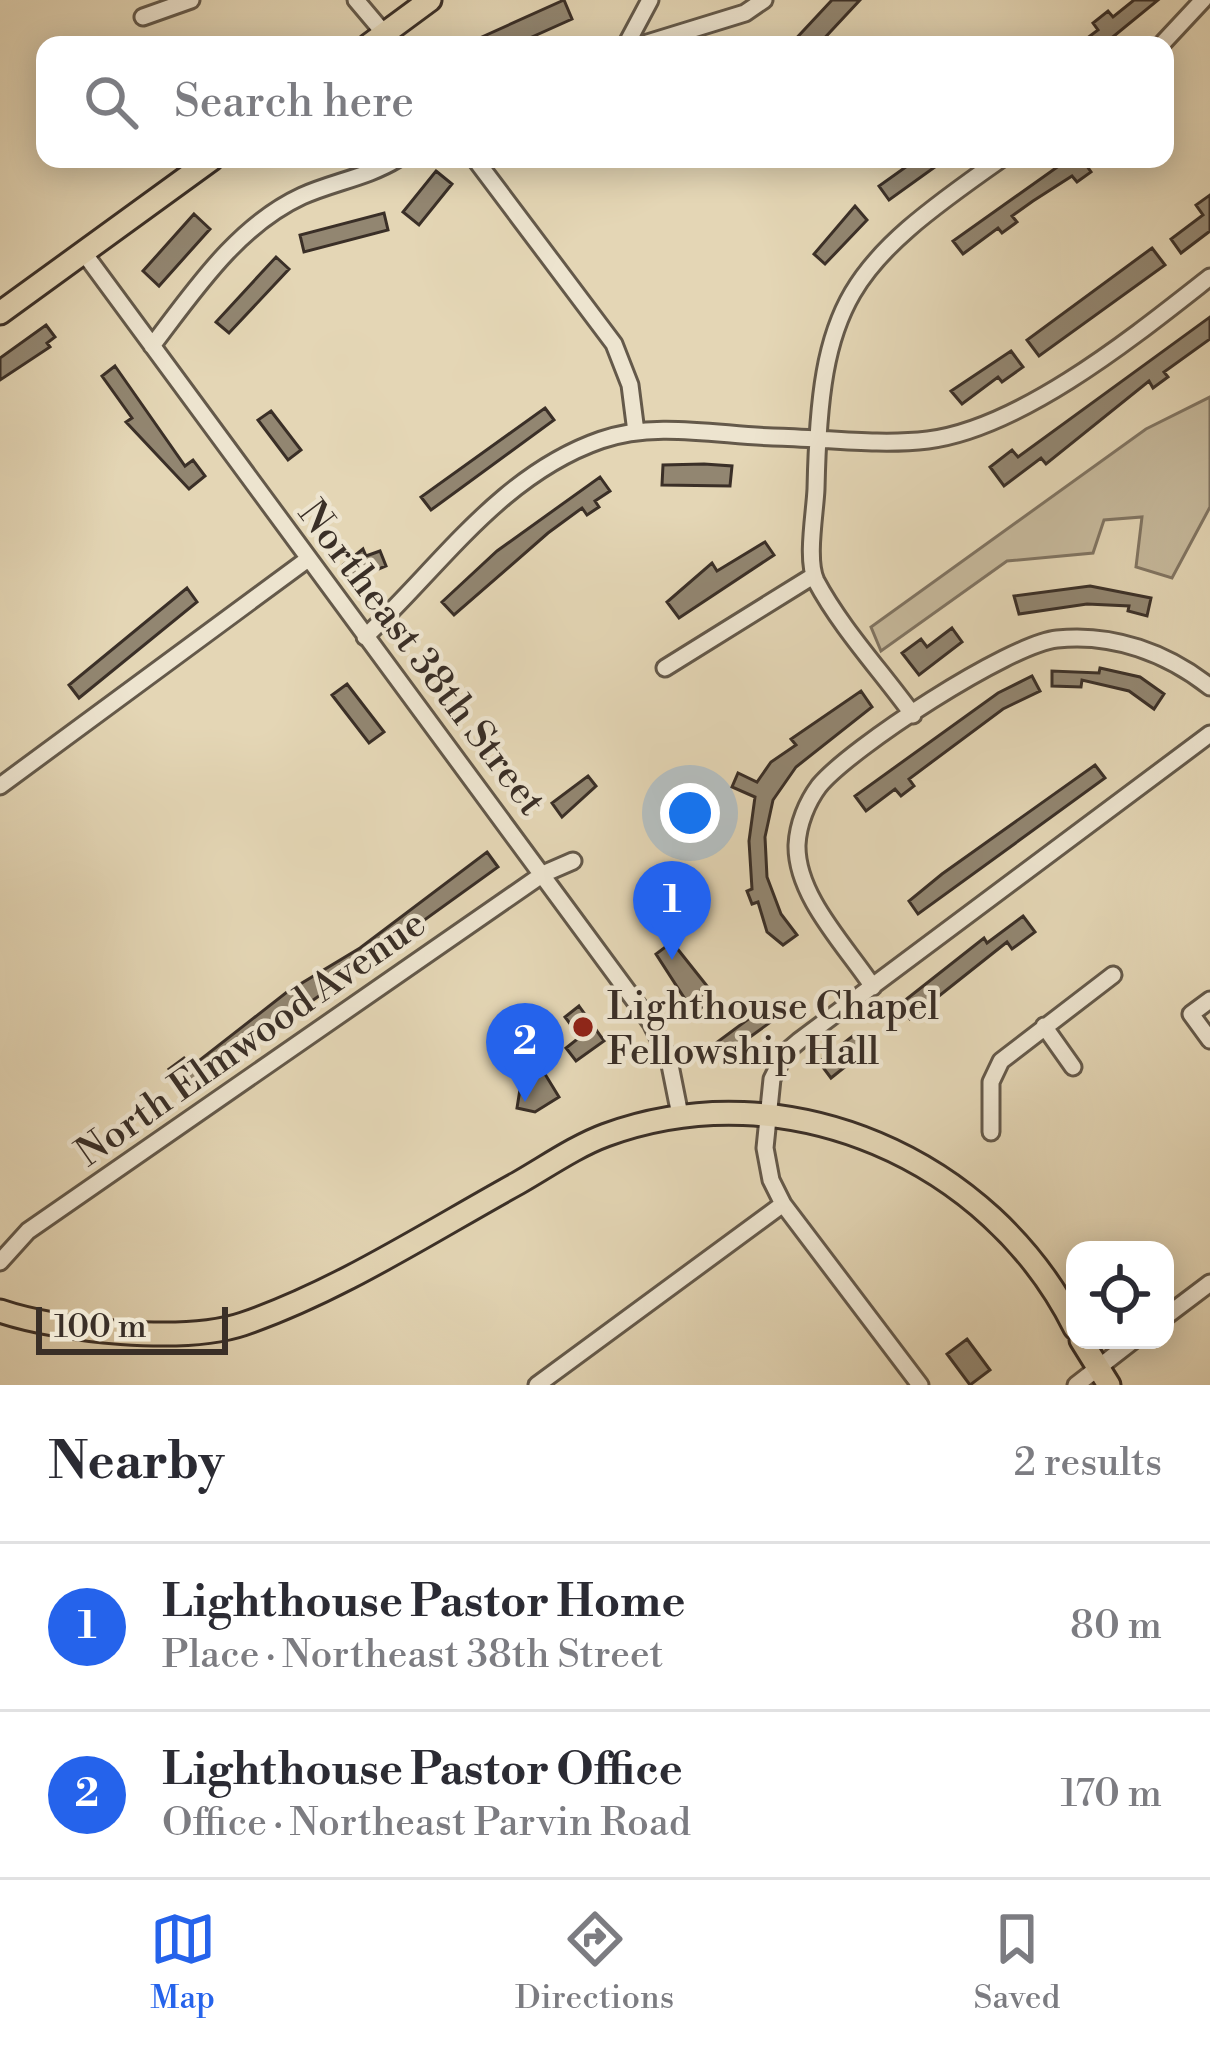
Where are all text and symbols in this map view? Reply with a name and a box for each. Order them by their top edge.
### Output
search box [36,36,1174,168]
icon: search [78,69,144,135]
text: Search here [174,74,414,131]
street label: Northeast 38th Street [287,491,555,826]
your location [660,783,720,843]
pin: 1 [633,861,711,960]
street label: North Elmwood Avenue [67,900,436,1178]
place label: Lighthouse Chapel Fellowship Hall [607,983,939,1077]
pin: 2 [486,1003,564,1102]
marker: Lighthouse Chapel Fellowship Hall [570,1014,596,1040]
map controls [1066,1241,1174,1349]
button: locate [1066,1241,1174,1349]
scale bar [36,1301,228,1354]
text: 100 m [54,1307,147,1348]
text: Nearby [48,1431,224,1495]
text: 2 results [1014,1439,1162,1488]
text: Lighthouse Pastor Home [162,1574,685,1631]
text: 1 [78,1602,96,1651]
text: 80 m [1070,1602,1162,1651]
text: Place · Northeast 38th Street [162,1631,663,1680]
text: Lighthouse Pastor Office [162,1742,683,1799]
text: 2 [75,1770,99,1819]
text: 170 m [1060,1770,1162,1819]
text: Office · Northeast Parvin Road [162,1799,691,1848]
tab: Map [150,1906,216,2019]
tab: Directions [515,1906,674,2019]
tab: Saved [974,1906,1060,2019]

